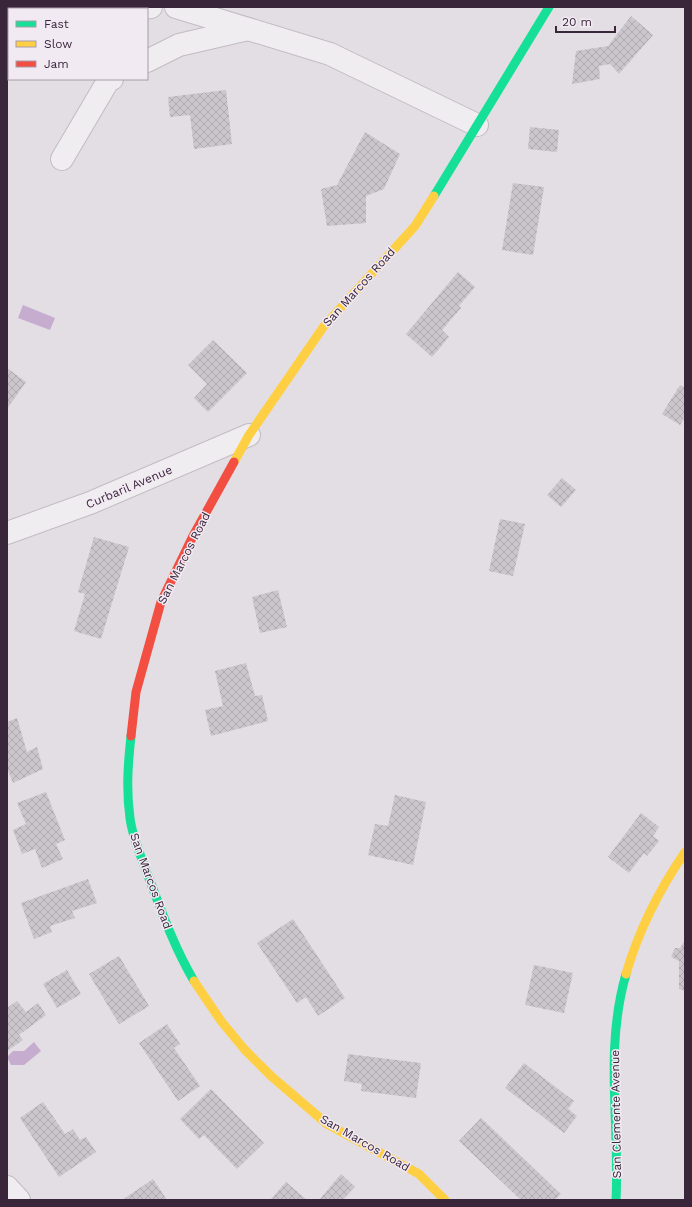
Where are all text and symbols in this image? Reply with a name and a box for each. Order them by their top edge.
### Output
legend [8,8,148,80]
scale bar [556,8,615,34]
text: 20 m [562,15,592,29]
text: Fast [44,17,69,31]
text: Slow [44,37,72,51]
text: Jam [44,57,69,71]
street label: San Marcos Road [320,245,398,329]
street label: Curbaril Avenue [84,463,174,511]
street label: San Marcos Road [155,510,213,606]
street label: San Marcos Road [127,831,175,931]
street label: San Clemente Avenue [608,1050,624,1178]
street label: San Marcos Road [318,1112,412,1174]

